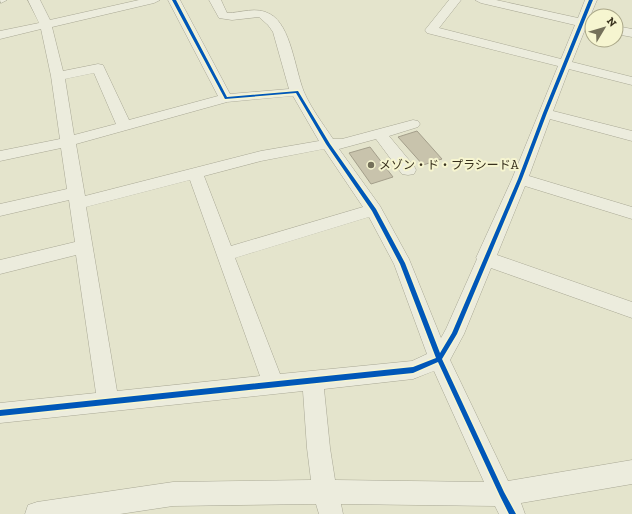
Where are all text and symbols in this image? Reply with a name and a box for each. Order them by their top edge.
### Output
north arrow [584,8,624,48]
text: N [604,15,620,30]
place label: メゾン・ド・プラシードA [379,158,519,172]
marker: メゾン・ド・プラシードA [366,160,376,170]

